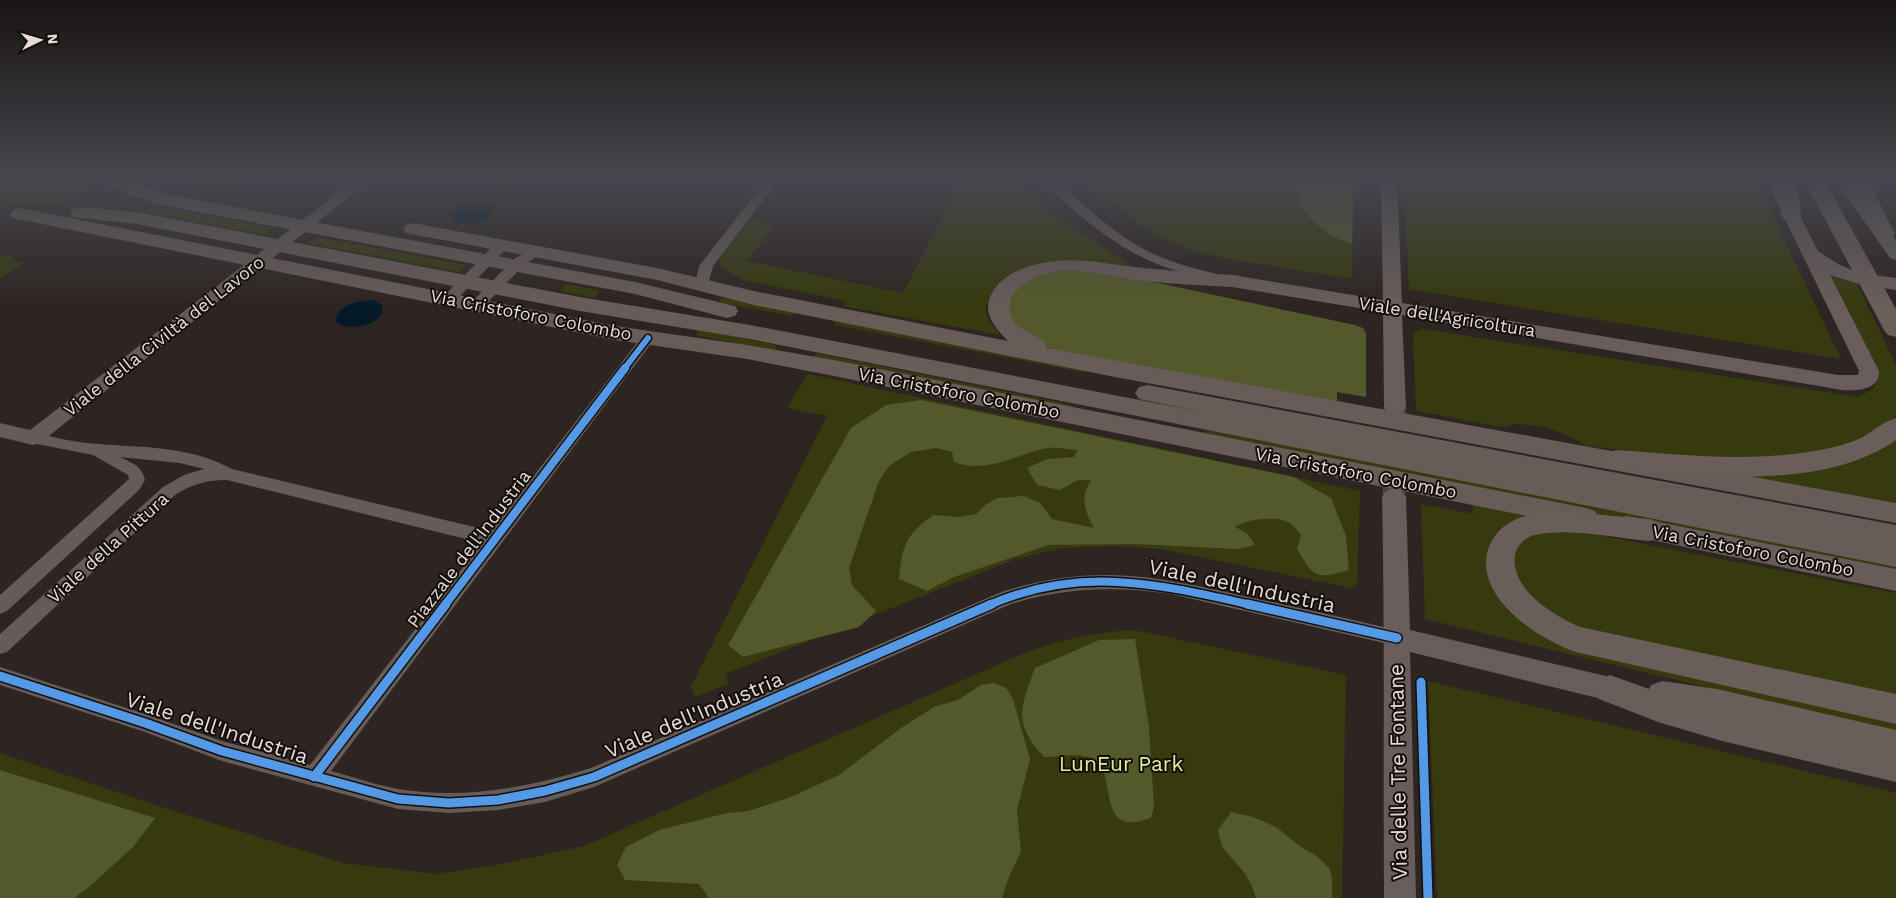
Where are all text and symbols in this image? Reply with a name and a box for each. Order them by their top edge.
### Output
north arrow [15,15,65,65]
text: N [45,33,61,45]
street label: Viale della Civiltà del Lavoro [59,251,268,420]
street label: Via Cristoforo Colombo [429,285,634,344]
street label: Viale dell'Agricoltura [1357,292,1537,341]
street label: Via Cristoforo Colombo [857,363,1062,422]
street label: Via Cristoforo Colombo [1254,443,1459,502]
street label: Piazzale dell'Industria [402,466,535,632]
street label: Viale della Pittura [43,488,172,607]
street label: Via Cristoforo Colombo [1651,521,1856,580]
street label: Viale dell'Industria [1146,553,1338,618]
street label: Via delle Tre Fontane [1383,664,1412,880]
street label: Viale dell'Industria [601,666,786,763]
street label: Viale dell'Industria [123,686,312,769]
park label: LunEur Park [1059,751,1183,776]

